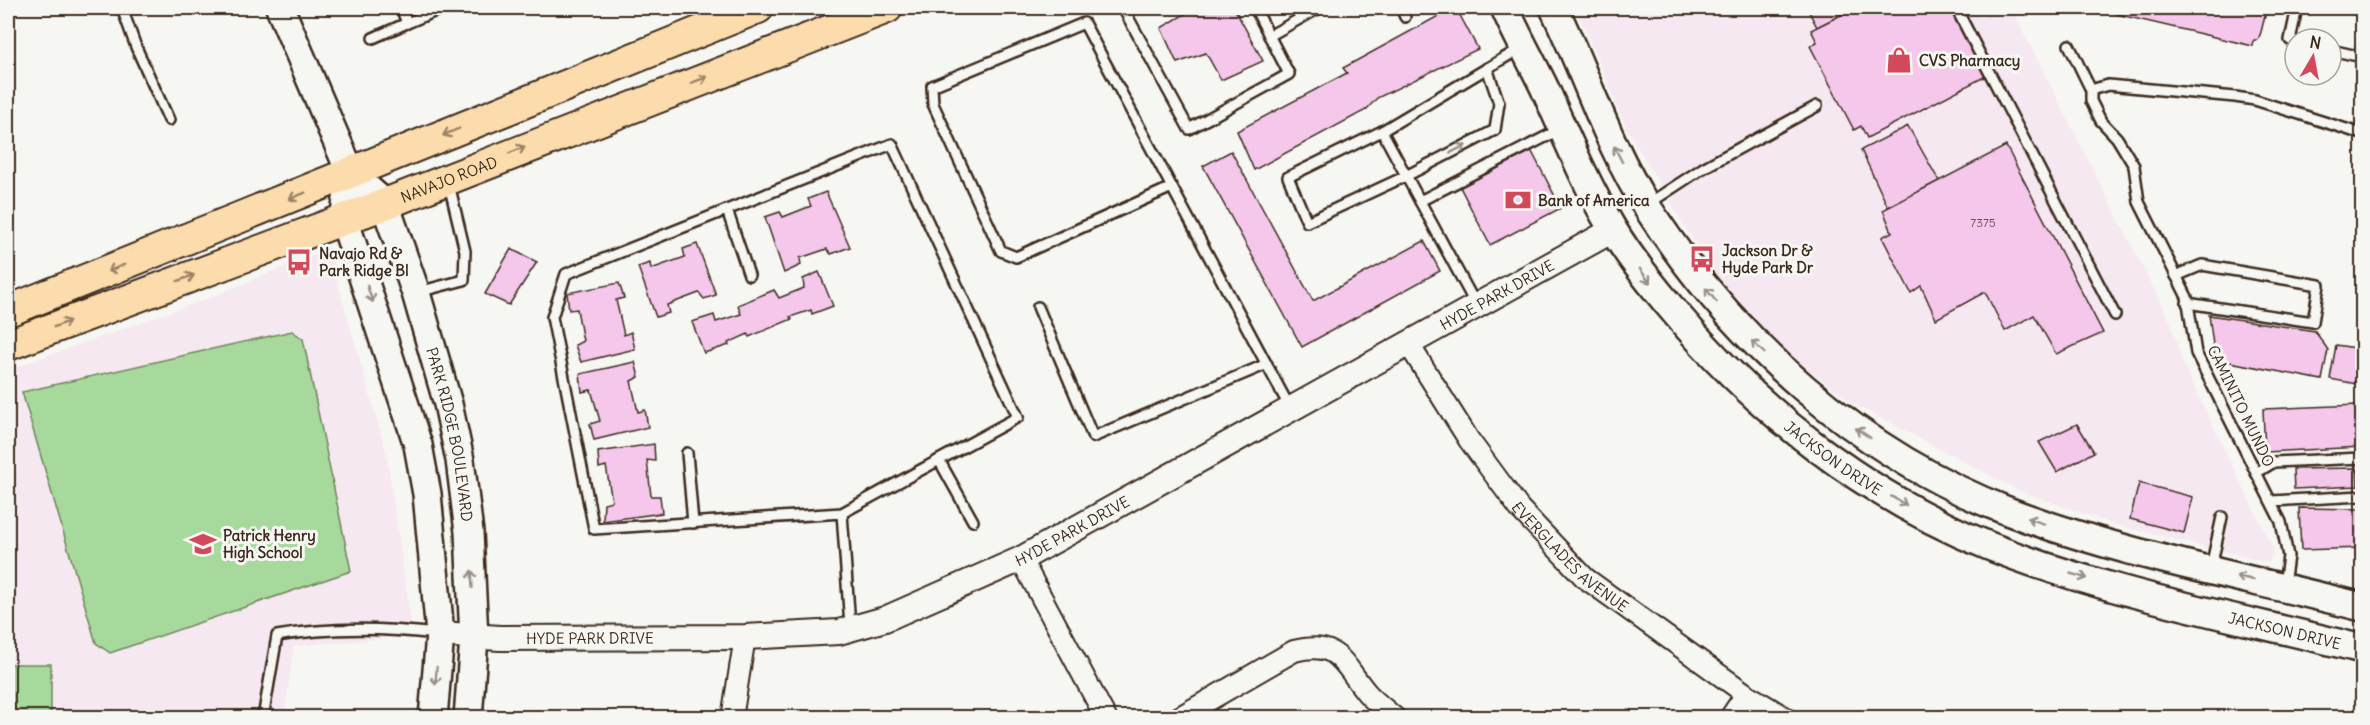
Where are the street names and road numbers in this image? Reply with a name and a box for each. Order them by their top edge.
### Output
street label: NAVAJO ROAD [398,152,500,207]
street label: HYDE PARK DRIVE [1436,255,1557,334]
street label: CAMINITO MUNDO [2203,342,2279,470]
street label: PARK RIDGE BOULEVARD [423,345,477,523]
street label: JACKSON DRIVE [1781,417,1886,499]
street label: HYDE PARK DRIVE [1012,491,1133,570]
street label: EVERGLADES AVENUE [1508,498,1632,616]
street label: JACKSON DRIVE [2226,608,2343,653]
street label: HYDE PARK DRIVE [526,628,654,647]

